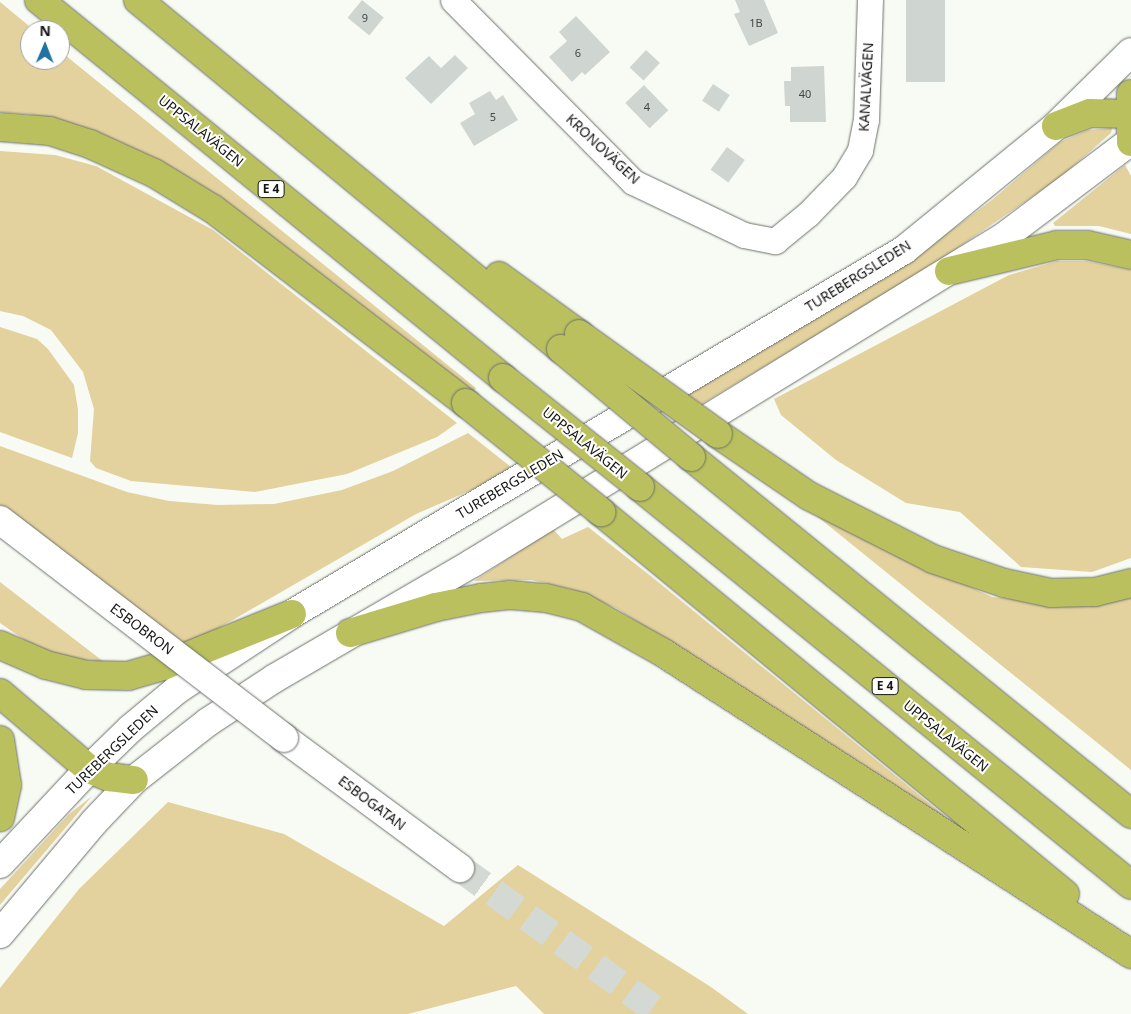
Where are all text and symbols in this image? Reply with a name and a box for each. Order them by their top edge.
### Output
house number: 9 [362,11,368,25]
house number: 1B [749,16,763,30]
north arrow [20,20,70,70]
text: N [39,21,51,40]
street label: KANALVÄGEN [855,42,877,132]
house number: 6 [575,46,581,60]
house number: 40 [799,87,811,101]
street label: UPPSALAVÄGEN [155,92,247,170]
house number: 4 [644,100,650,114]
house number: 5 [490,110,496,124]
street label: KRONOVÄGEN [563,111,643,187]
road number: E 4 [257,180,285,198]
street label: TUREBERGSLEDEN [802,237,914,315]
street label: UPPSALAVÄGEN [539,404,631,482]
street label: TUREBERGSLEDEN [453,445,567,523]
street label: ESBOBRON [107,600,177,658]
road number: E 4 [871,676,899,696]
street label: UPPSALAVÄGEN [900,697,992,775]
street label: TUREBERGSLEDEN [62,702,162,798]
street label: ESBOGATAN [335,772,409,834]

